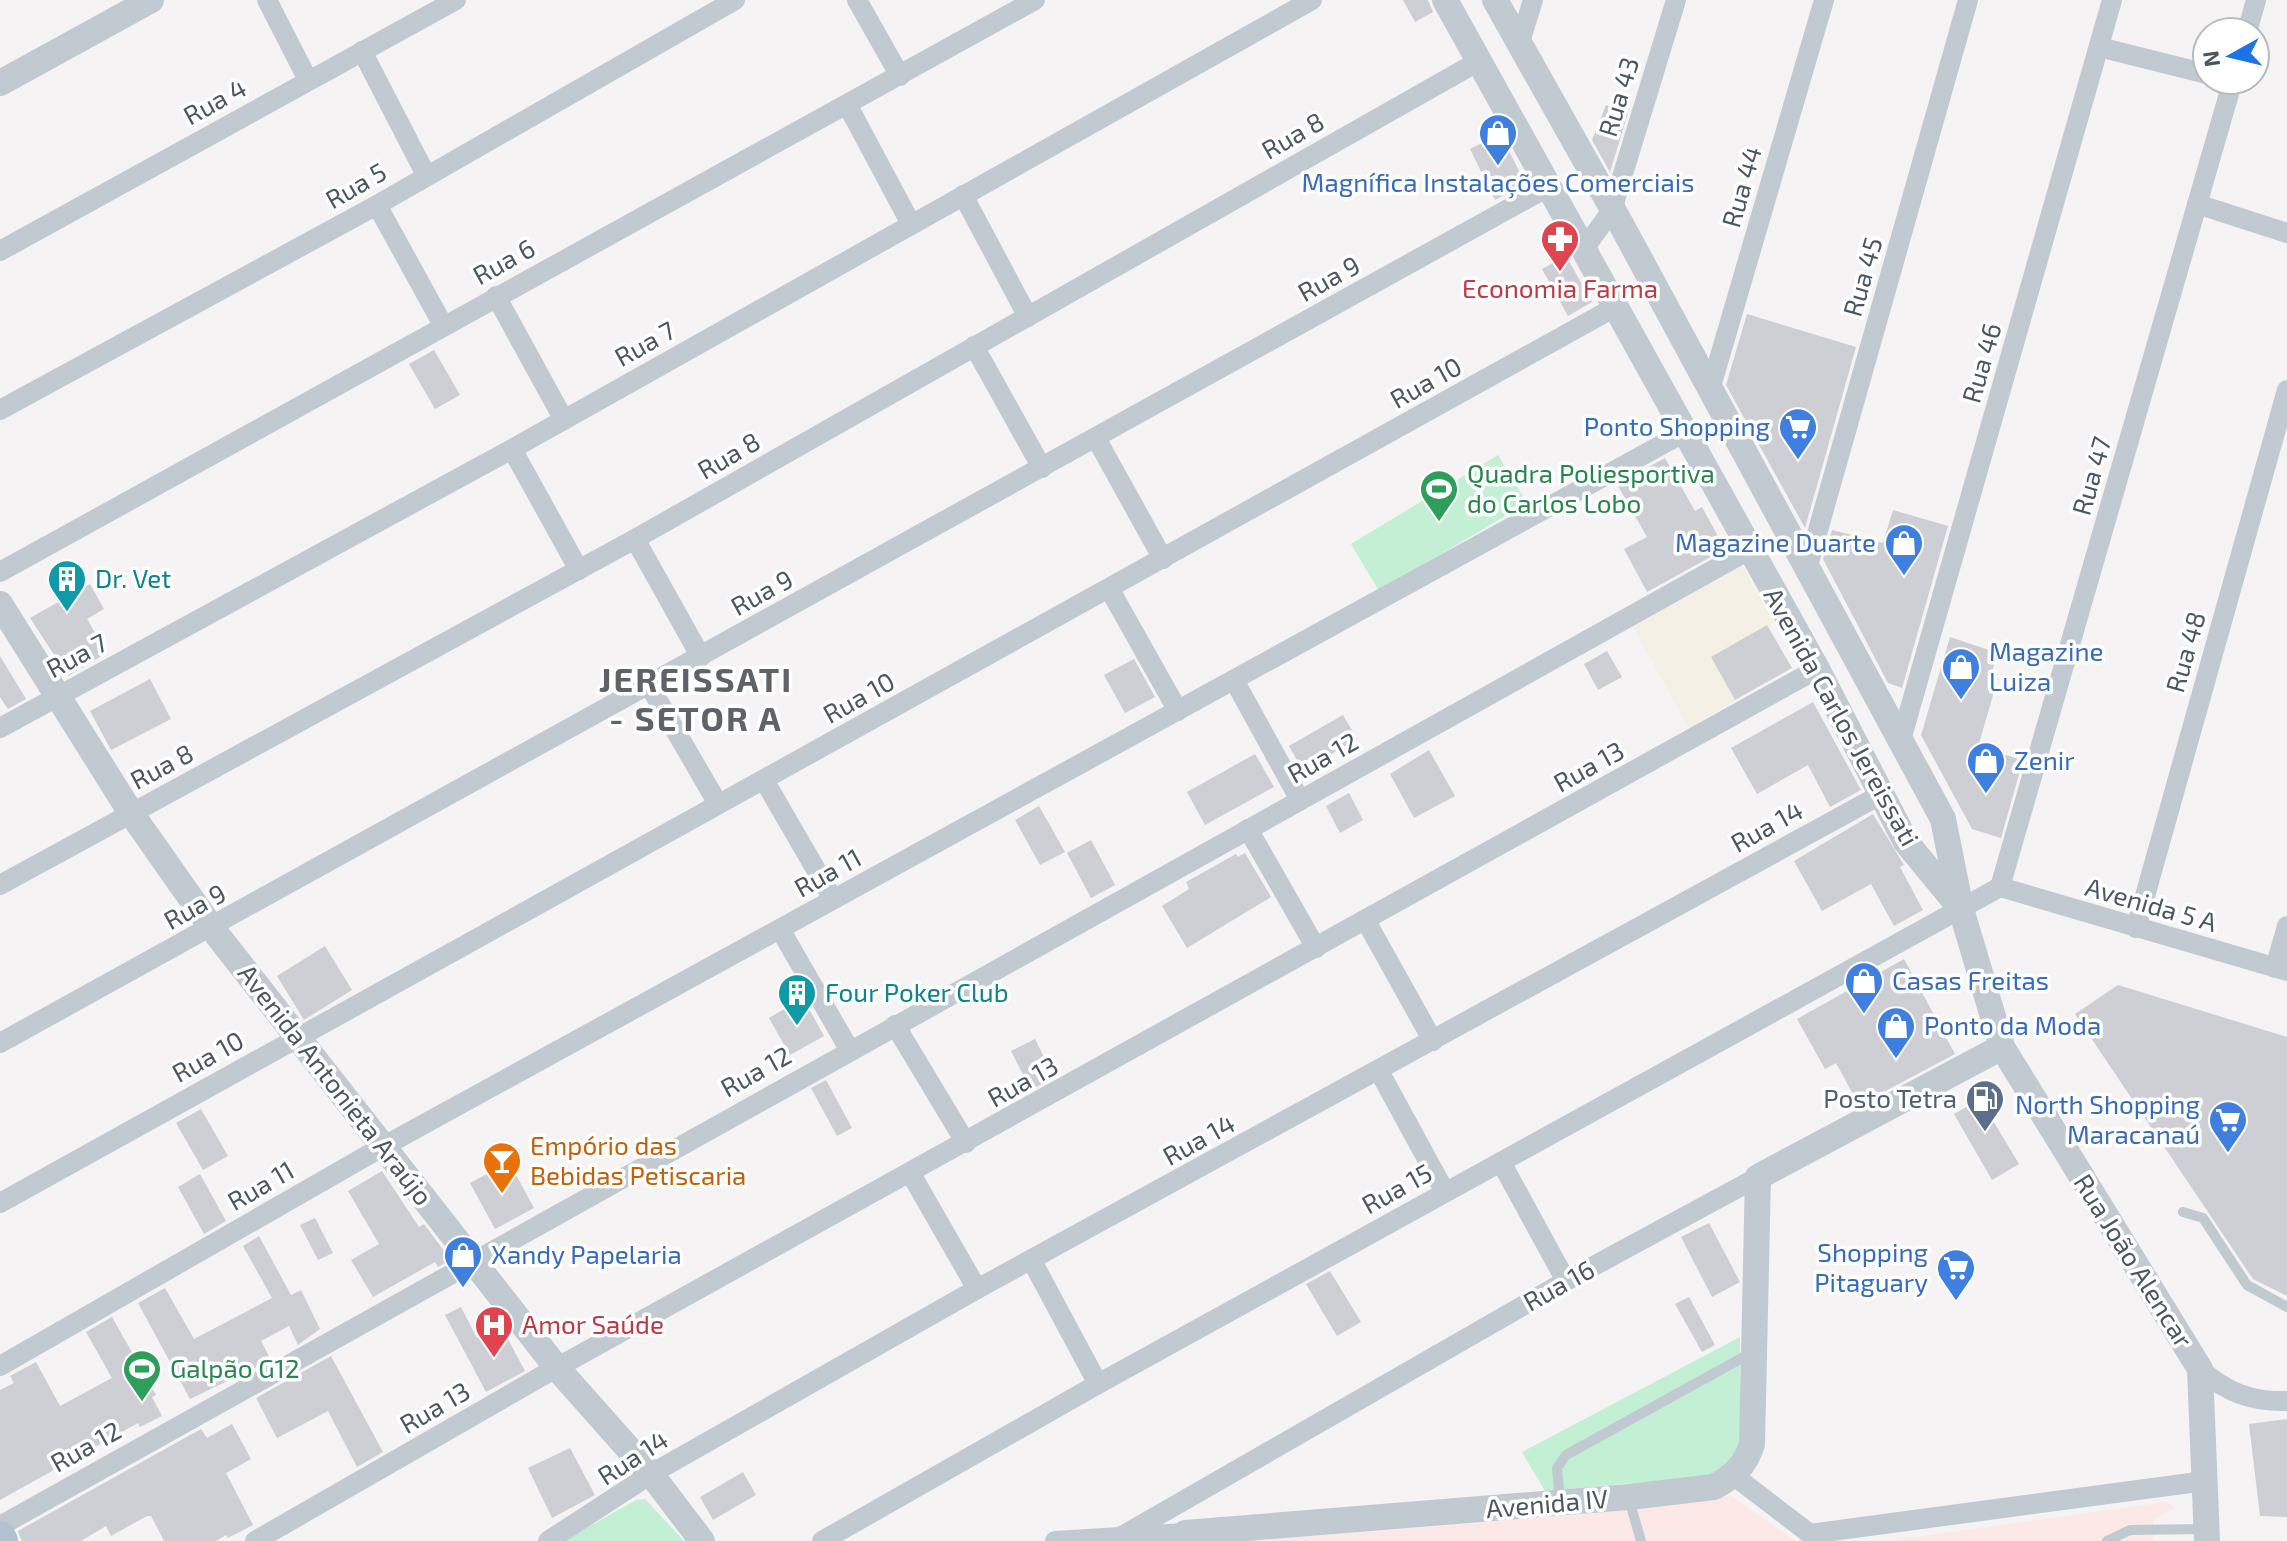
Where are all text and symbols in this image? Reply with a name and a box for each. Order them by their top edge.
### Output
north arrow [2191,16,2271,96]
text: N [2196,49,2224,69]
street label: Rua 43 [1591,53,1644,140]
street label: Rua 4 [177,71,251,130]
street label: Rua 8 [1256,105,1329,165]
shop icon: Magnífica Instalações Comerciais [1477,112,1519,167]
street label: Rua 44 [1714,142,1767,231]
street label: Rua 5 [319,155,391,214]
place label: Magnífica Instalações Comerciais [1302,166,1694,199]
pharmacy icon: Economia Farma [1539,218,1581,273]
street label: Rua 6 [467,231,540,290]
street label: Rua 45 [1836,233,1888,320]
street label: Rua 9 [1292,248,1365,307]
place label: Economia Farma [1462,272,1658,303]
street label: Rua 7 [609,314,680,372]
street label: Rua 46 [1954,319,2007,406]
street label: Rua 10 [1384,349,1466,414]
supermarket icon: Ponto Shopping [1777,406,1819,461]
place label: Ponto Shopping [1584,410,1770,441]
street label: Rua 8 [692,425,765,485]
street label: Rua 47 [2065,433,2117,518]
place label: Quadra Poliesportiva do Carlos Lobo [1467,457,1715,518]
sports icon: Quadra Poliesportiva do Carlos Lobo [1418,468,1460,523]
shop icon: Magazine Duarte [1883,522,1925,577]
place label: Magazine Duarte [1675,526,1876,557]
building icon: Dr. Vet [46,558,88,613]
place label: Dr. Vet [95,562,171,593]
street label: Rua 9 [725,562,798,621]
street label: Avenida Carlos Jereissati [1758,582,1926,851]
street label: Rua 48 [2158,608,2211,696]
street label: Rua 7 [41,626,112,683]
place label: Magazine Luiza [1989,635,2104,696]
shop icon: Magazine Luiza [1940,646,1982,701]
district label: JEREISSATI - SETOR A [599,658,793,738]
street label: Rua 10 [817,664,899,729]
street label: Rua 12 [1282,725,1363,789]
street label: Rua 13 [1548,734,1629,798]
street label: Rua 8 [125,736,198,795]
shop icon: Zenir [1965,740,2007,795]
place label: Zenir [2014,744,2075,775]
street label: Rua 14 [1725,793,1808,858]
street label: Rua 11 [788,841,866,903]
street label: Avenida 5 A [2082,870,2221,937]
street label: Rua 9 [158,876,231,935]
street label: Avenida Antonieta Araújo [233,958,440,1211]
shop icon: Casas Freitas [1843,960,1885,1015]
place label: Casas Freitas [1892,964,2049,995]
building icon: Four Poker Club [776,972,818,1027]
place label: Four Poker Club [825,976,1008,1007]
shop icon: Ponto da Moda [1875,1005,1917,1060]
place label: Ponto da Moda [1924,1009,2101,1040]
street label: Rua 10 [166,1023,248,1088]
street label: Rua 12 [715,1039,796,1103]
street label: Rua 13 [982,1049,1063,1113]
fuel station icon: Posto Tetra [1964,1078,2006,1133]
place label: Posto Tetra [1823,1082,1957,1113]
place label: North Shopping Maracanaú [2015,1088,2200,1149]
supermarket icon: North Shopping Maracanaú [2207,1099,2249,1154]
street label: Rua 14 [1157,1106,1240,1171]
place label: Empório das Bebidas Petiscaria [530,1129,746,1190]
bar icon: Empório das Bebidas Petiscaria [481,1140,523,1195]
street label: Rua 11 [221,1153,299,1216]
street label: Rua 15 [1356,1156,1437,1219]
street label: Rua João Alencar [2068,1168,2200,1353]
shop icon: Xandy Papelaria [442,1234,484,1289]
place label: Shopping Pitaguary [1814,1236,1928,1297]
place label: Xandy Papelaria [491,1238,682,1269]
supermarket icon: Shopping Pitaguary [1935,1247,1977,1302]
street label: Rua 16 [1517,1253,1599,1317]
hospital icon: Amor Saúde [473,1304,515,1359]
place label: Amor Saúde [522,1308,664,1339]
sports icon: Galpão G12 [121,1348,163,1403]
place label: Galpão G12 [170,1352,300,1383]
street label: Rua 13 [394,1374,475,1439]
street label: Rua 12 [45,1414,126,1478]
street label: Rua 14 [591,1423,673,1491]
street label: Avenida IV [1485,1482,1609,1523]

